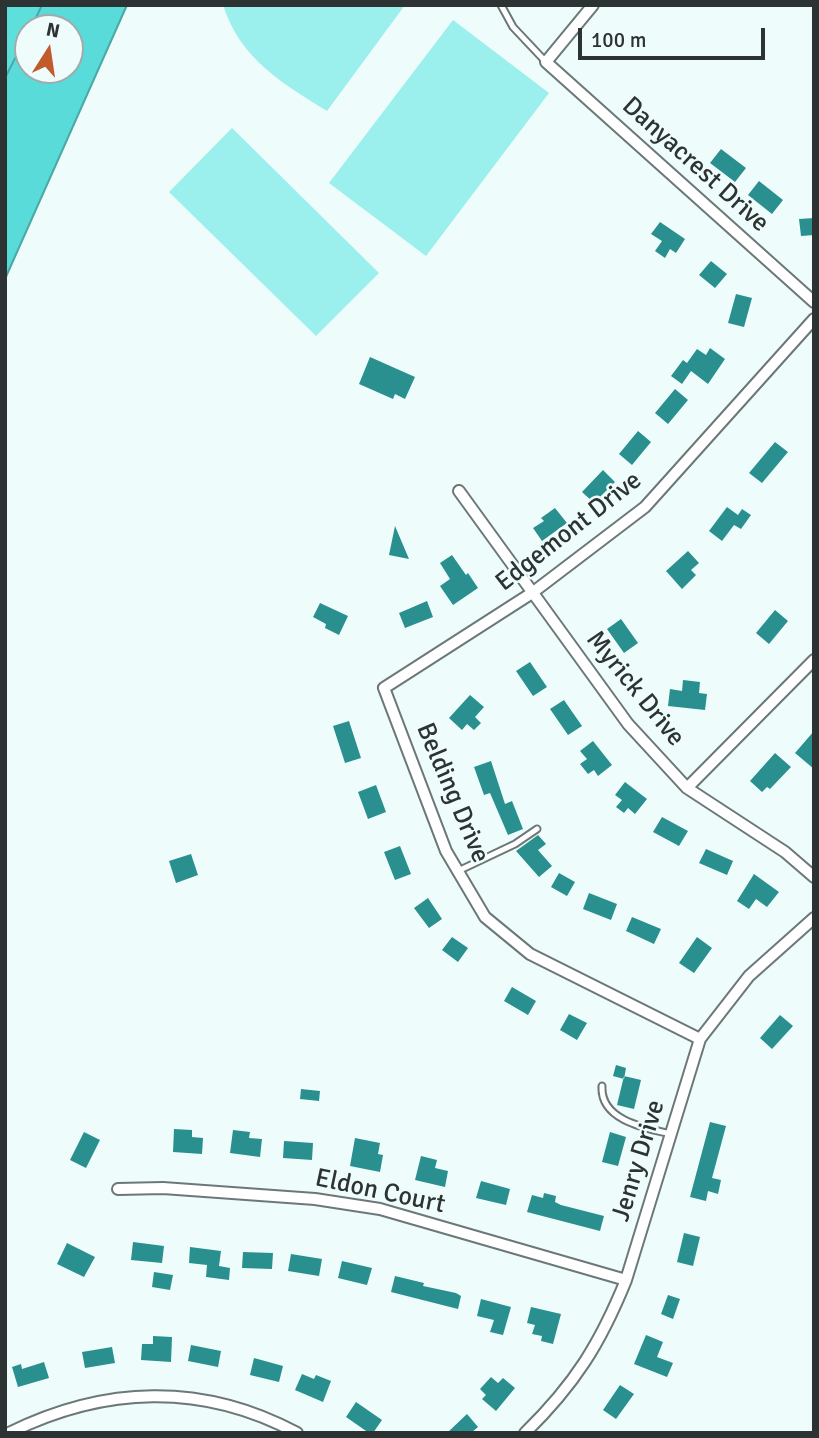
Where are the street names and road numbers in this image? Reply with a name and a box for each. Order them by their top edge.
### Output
street label: Danyacrest Drive [615,91,775,239]
street label: Edgemont Drive [490,465,648,599]
street label: Myrick Drive [579,625,691,753]
street label: Belding Drive [409,718,495,868]
street label: Jenry Drive [606,1097,672,1225]
street label: Eldon Court [312,1163,448,1221]

